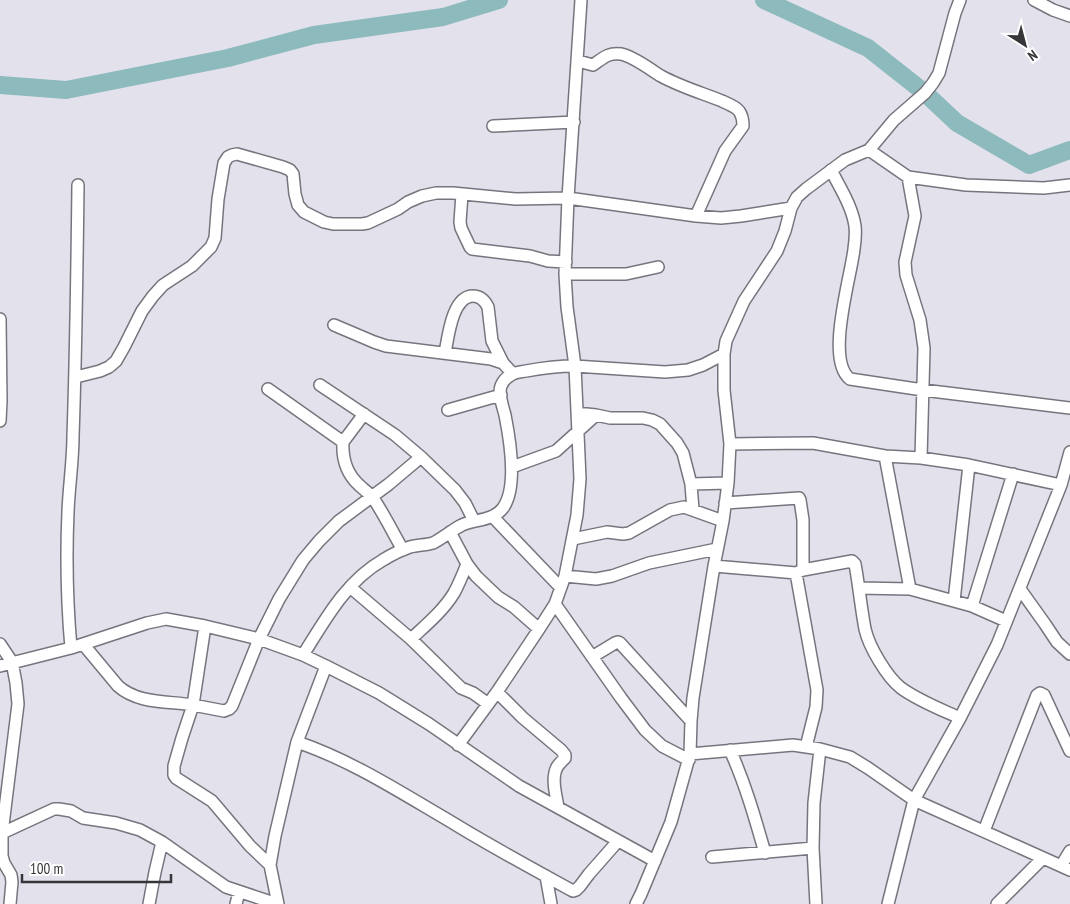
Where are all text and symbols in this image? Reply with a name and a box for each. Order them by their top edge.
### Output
north arrow [1000,20,1050,70]
text: N [1024,46,1041,65]
scale bar [22,852,171,884]
text: 100 m [30,859,63,878]

